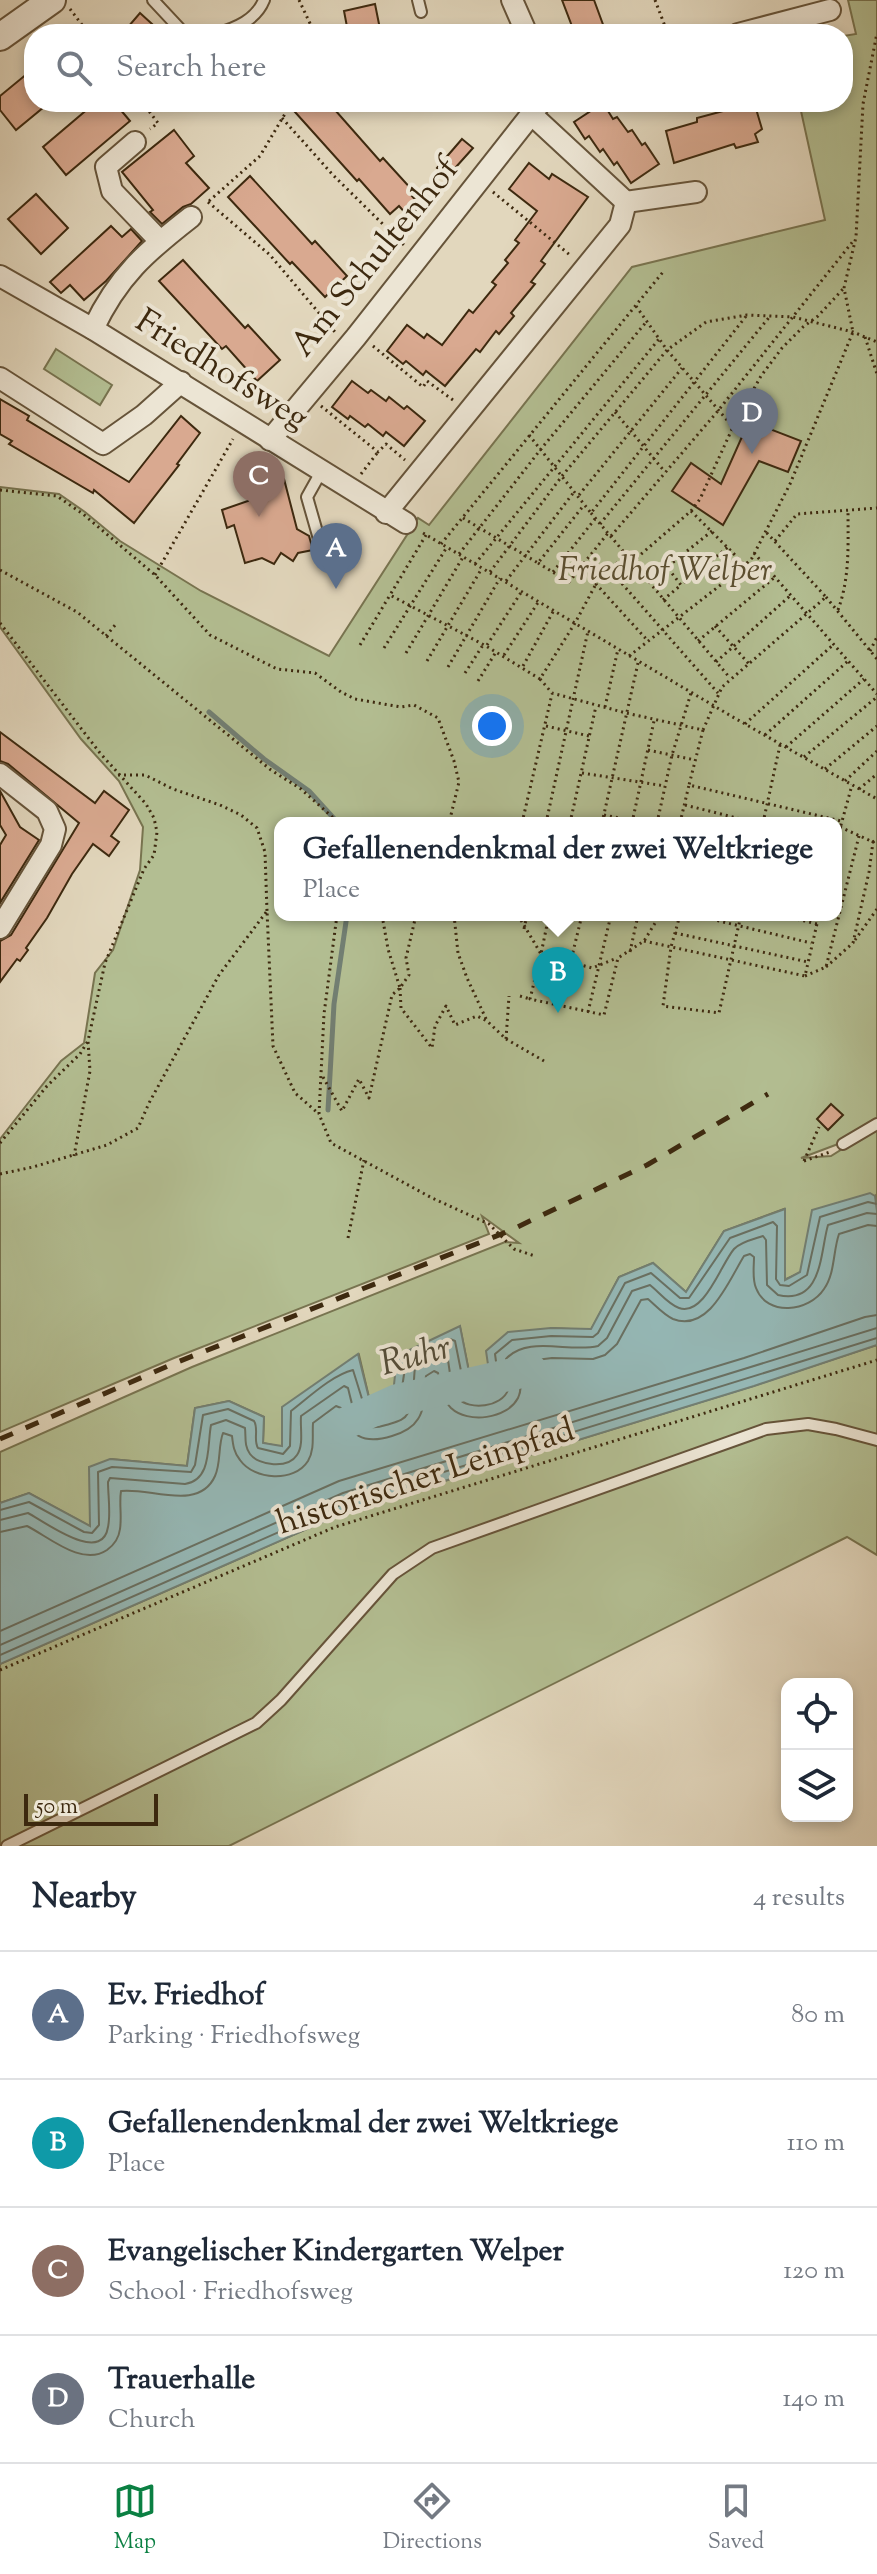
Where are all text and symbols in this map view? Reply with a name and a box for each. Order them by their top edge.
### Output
search box [24,24,853,112]
icon: search [52,46,96,90]
text: Search here [116,47,266,90]
street label: Am Schultenhof [280,147,473,368]
street label: Friedhofsweg [125,298,317,444]
pin: D [726,388,778,454]
pin: C [233,451,285,517]
pin: A [310,523,362,589]
park label: Friedhof Welper [558,547,772,596]
your location [472,706,512,746]
popup [274,817,842,921]
text: Gefallenendenkmal der zwei Weltkriege [303,829,813,872]
text: Place [303,872,360,909]
pin: B [532,947,584,1013]
water label: Ruhr [375,1323,458,1391]
street label: historischer Leinpfad [271,1407,581,1549]
map controls [781,1678,853,1822]
button: locate [781,1678,853,1750]
button: layers [781,1750,853,1822]
scale bar [24,1790,158,1826]
text: 50 m [36,1792,78,1824]
text: Nearby [32,1874,137,1923]
text: 4 results [753,1880,845,1917]
text: Ev. Friedhof [108,1975,265,2018]
text: A [47,1997,69,2034]
text: 80 m [791,1997,845,2034]
text: Parking · Friedhofsweg [108,2018,360,2055]
text: Gefallenendenkmal der zwei Weltkriege [108,2103,619,2146]
text: B [50,2125,66,2162]
text: 110 m [787,2125,845,2162]
text: Place [108,2146,165,2183]
text: Evangelischer Kindergarten Welper [108,2231,564,2274]
text: C [48,2253,68,2290]
text: 120 m [783,2253,845,2290]
text: School · Friedhofsweg [108,2274,353,2311]
text: Trauerhalle [108,2359,255,2402]
text: D [48,2381,68,2418]
text: 140 m [782,2381,845,2418]
text: Church [108,2402,196,2439]
tab: Map [113,2479,157,2559]
tab: Directions [383,2479,482,2559]
tab: Saved [708,2479,764,2559]

